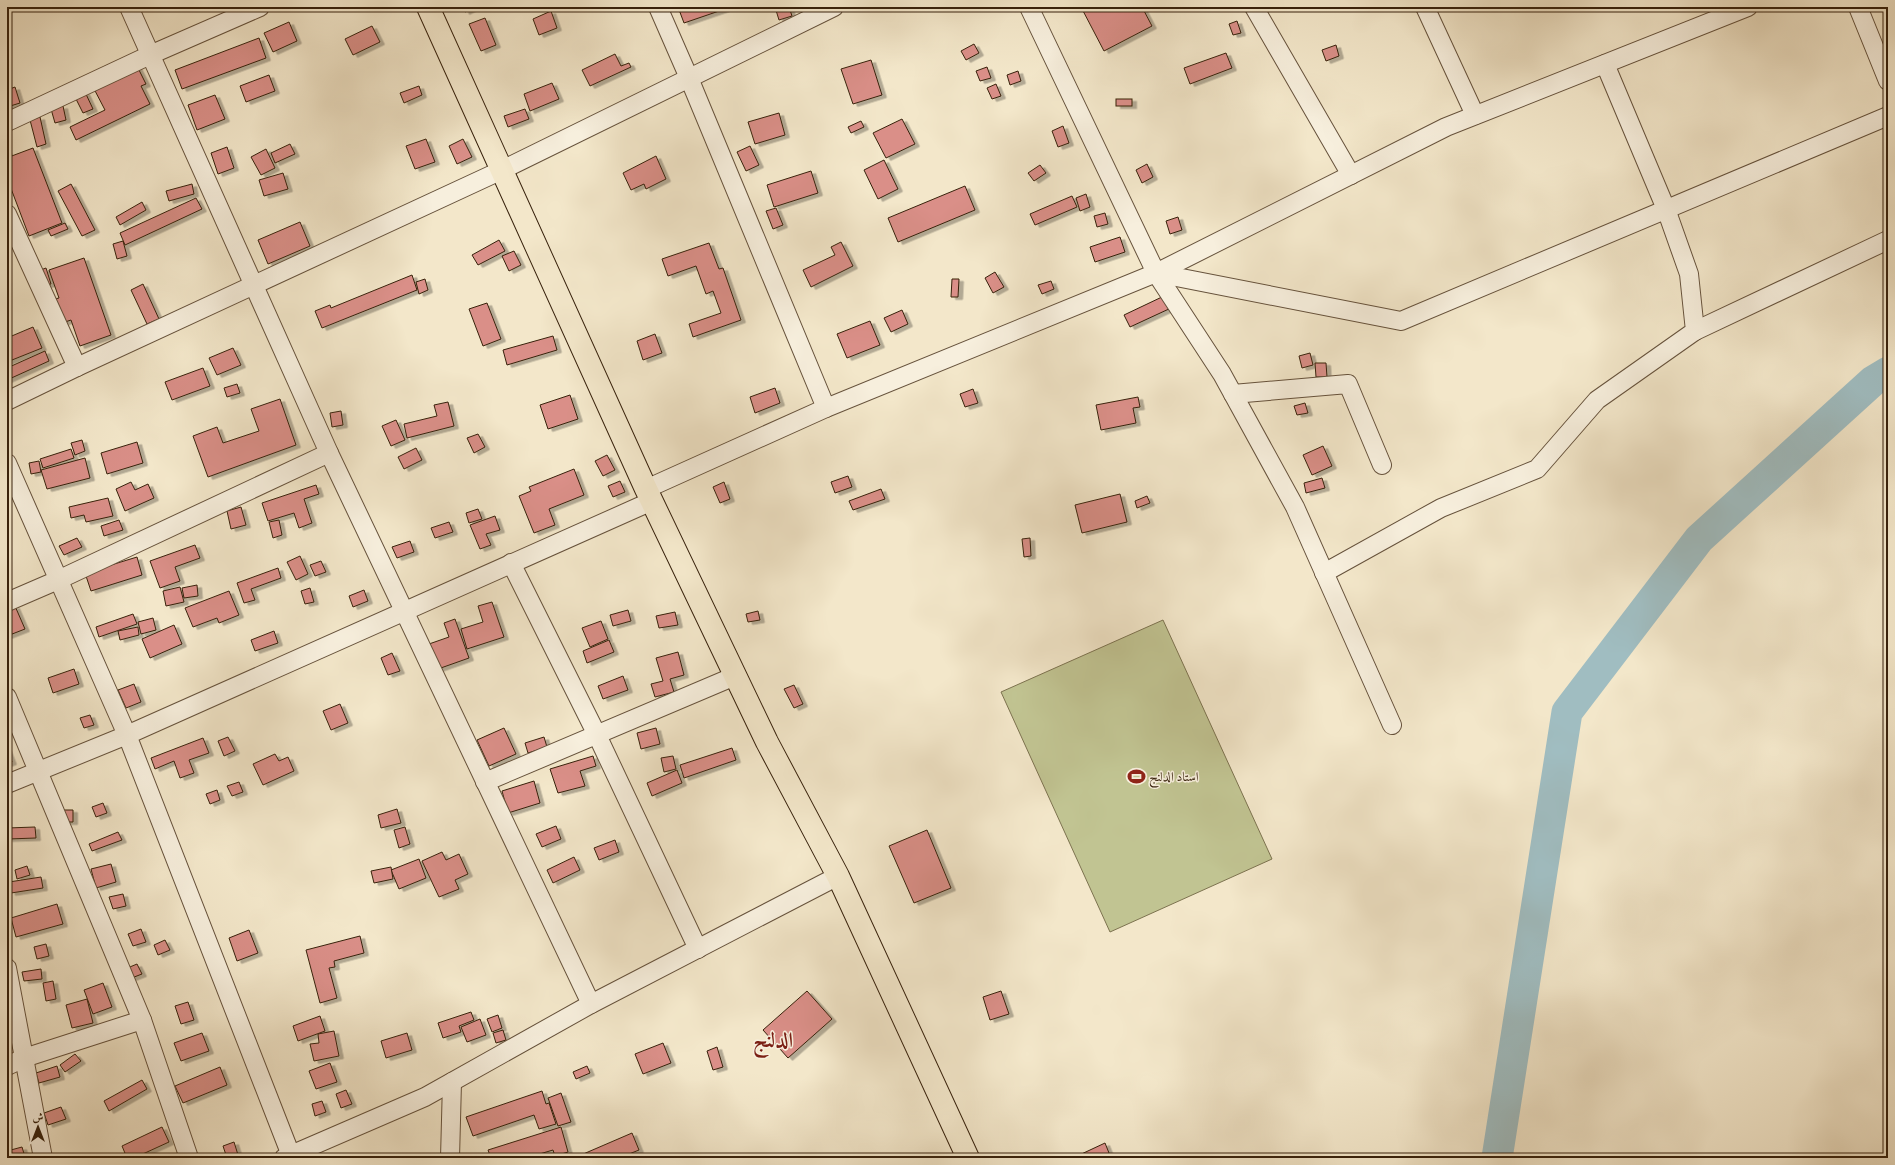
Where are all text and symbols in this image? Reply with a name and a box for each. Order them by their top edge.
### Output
sports icon: استاد الدلنج [1126,766,1146,786]
place label: استاد الدلنج [1149,769,1199,788]
district label: الدلنج [753,1028,793,1059]
north arrow [18,1107,58,1147]
text: ش [33,1111,44,1125]

